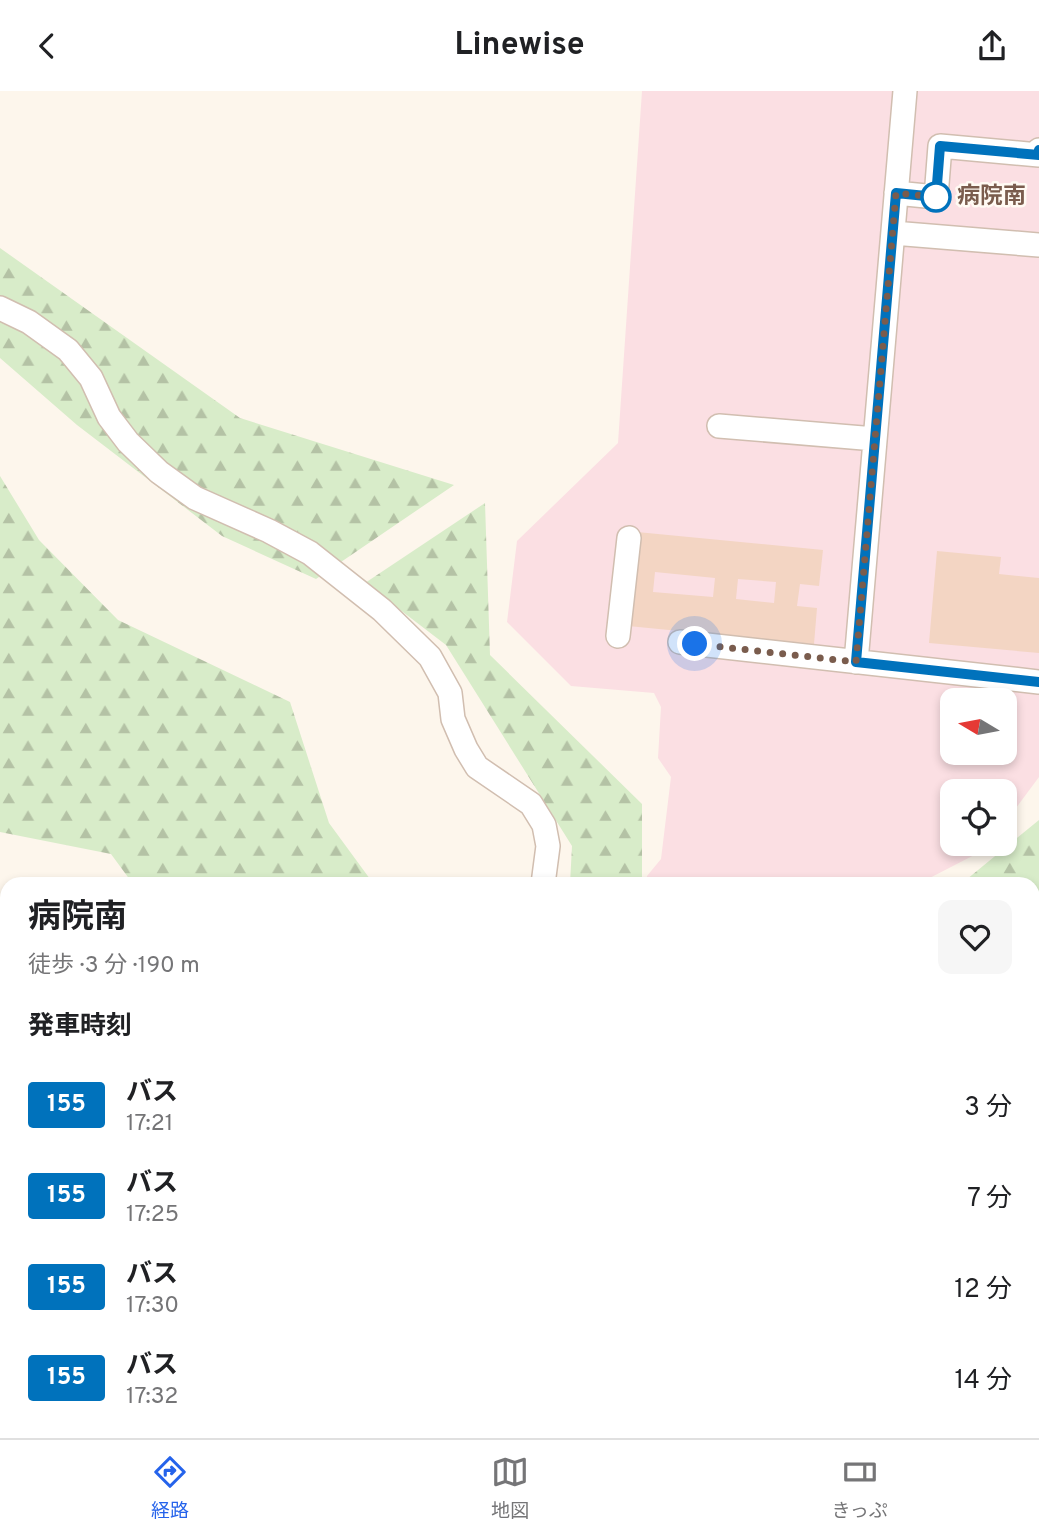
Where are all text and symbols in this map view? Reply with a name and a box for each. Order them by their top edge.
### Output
text: Linewise [454,26,585,66]
icon: back [28,27,66,65]
icon: share [973,27,1011,65]
marker: 病院南 [921,182,951,212]
place label: 病院南 [957,183,1026,212]
your location [677,626,712,661]
north arrow [940,688,1017,765]
map controls [940,688,1017,856]
button: locate [940,779,1017,856]
text: 病院南 [28,898,127,940]
button: heart [938,900,1012,974]
text: 徒歩 · 3 分 · 190 m [28,952,200,981]
text: 発車時刻 [28,1011,132,1044]
text: バス [126,1077,178,1110]
text: 155 [47,1090,86,1120]
text: 3 分 [964,1092,1012,1125]
text: 17:21 [126,1110,173,1139]
text: バス [126,1168,178,1201]
text: 155 [47,1181,86,1211]
text: 7 分 [967,1183,1012,1216]
text: 17:25 [126,1201,179,1230]
text: バス [126,1259,178,1292]
text: 155 [47,1272,86,1302]
text: 12 分 [954,1274,1012,1307]
text: 17:30 [126,1292,179,1321]
text: バス [126,1350,178,1383]
text: 155 [47,1363,86,1393]
text: 14 分 [955,1365,1012,1398]
text: 17:32 [126,1383,178,1412]
tab: 経路 [151,1453,189,1524]
tab: 地図 [491,1453,529,1524]
tab: きっぷ [832,1453,888,1524]

